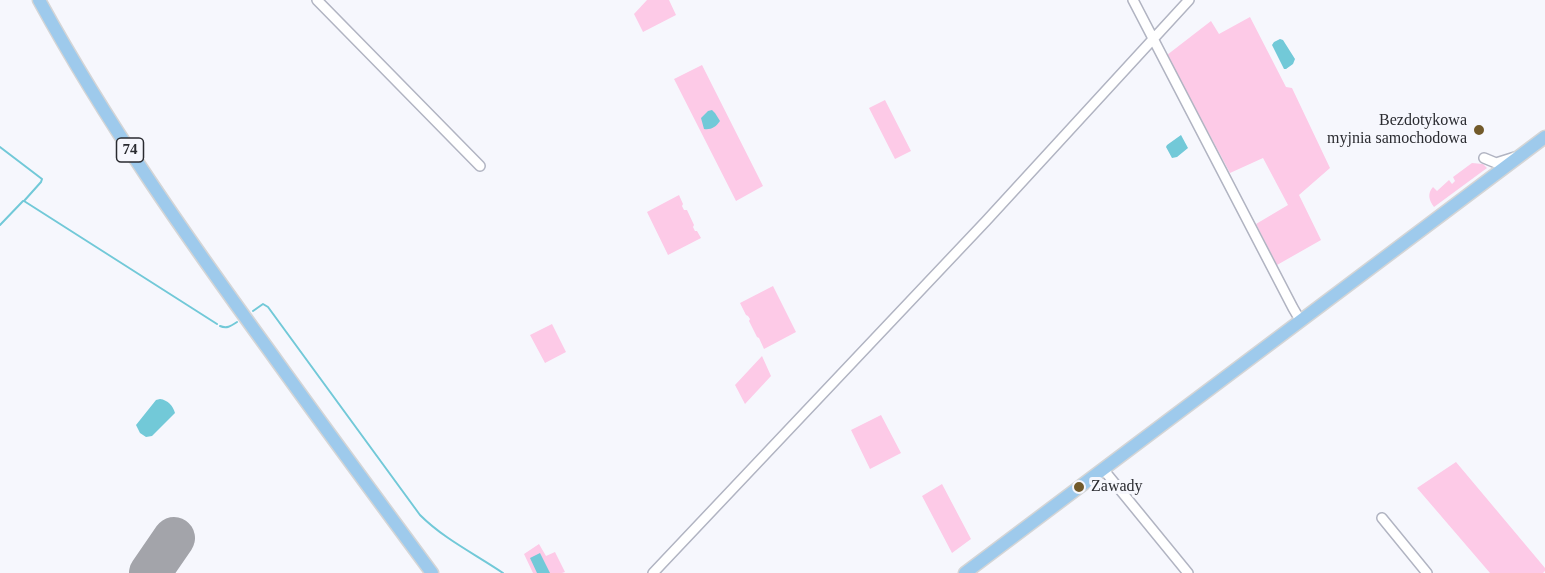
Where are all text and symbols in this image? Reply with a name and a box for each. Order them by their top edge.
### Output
place label: Bezdotykowa myjnia samochodowa [1327,111,1467,149]
marker: Bezdotykowa myjnia samochodowa [1472,123,1486,137]
road number: 74 [116,138,144,162]
place label: Zawady [1091,477,1143,497]
marker: Zawady [1072,480,1086,494]

